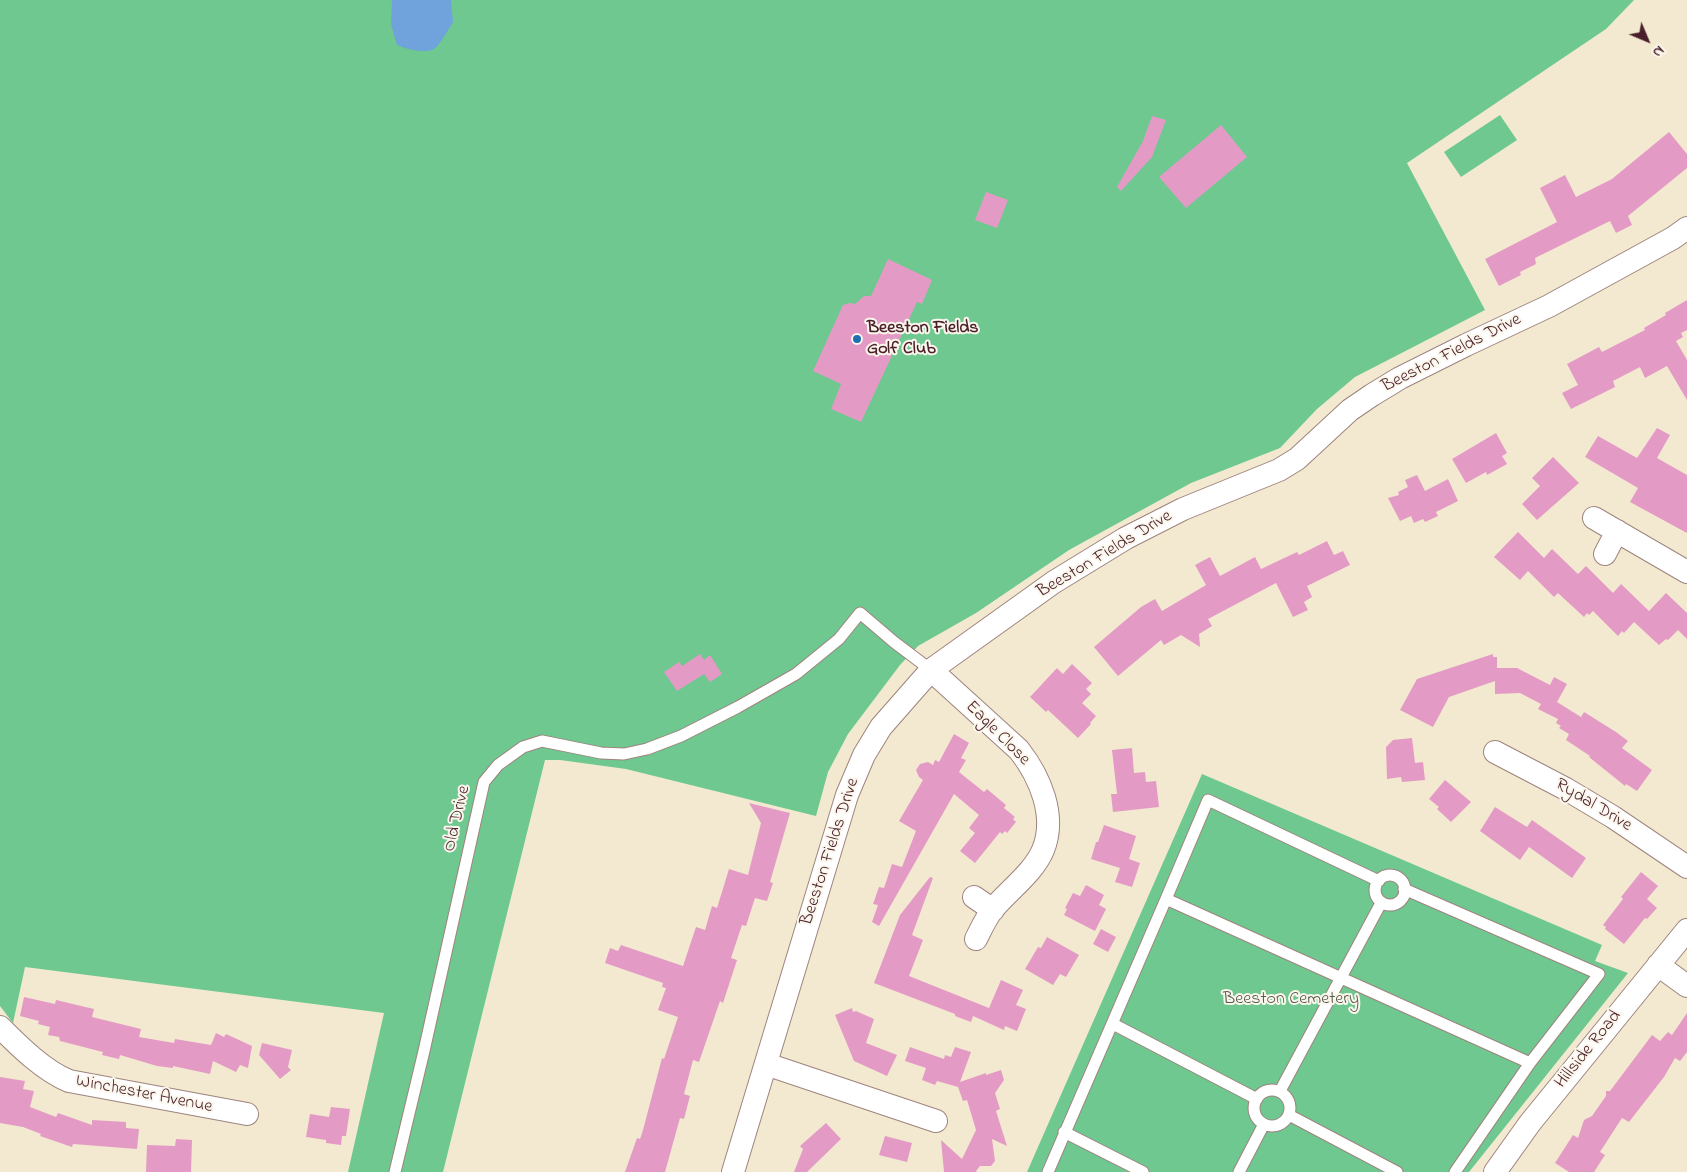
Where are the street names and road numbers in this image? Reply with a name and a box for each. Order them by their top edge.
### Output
street label: Beeston Fields Drive [1379,310,1525,398]
street label: Beeston Fields Drive [1034,506,1176,604]
street label: Eagle Close [960,697,1034,771]
street label: Rydal Drive [1551,775,1635,837]
street label: Beeston Fields Drive [797,776,865,928]
street label: Old Drive [440,784,476,854]
street label: Hillside Road [1551,1007,1627,1093]
street label: Winchester Avenue [74,1071,214,1119]

